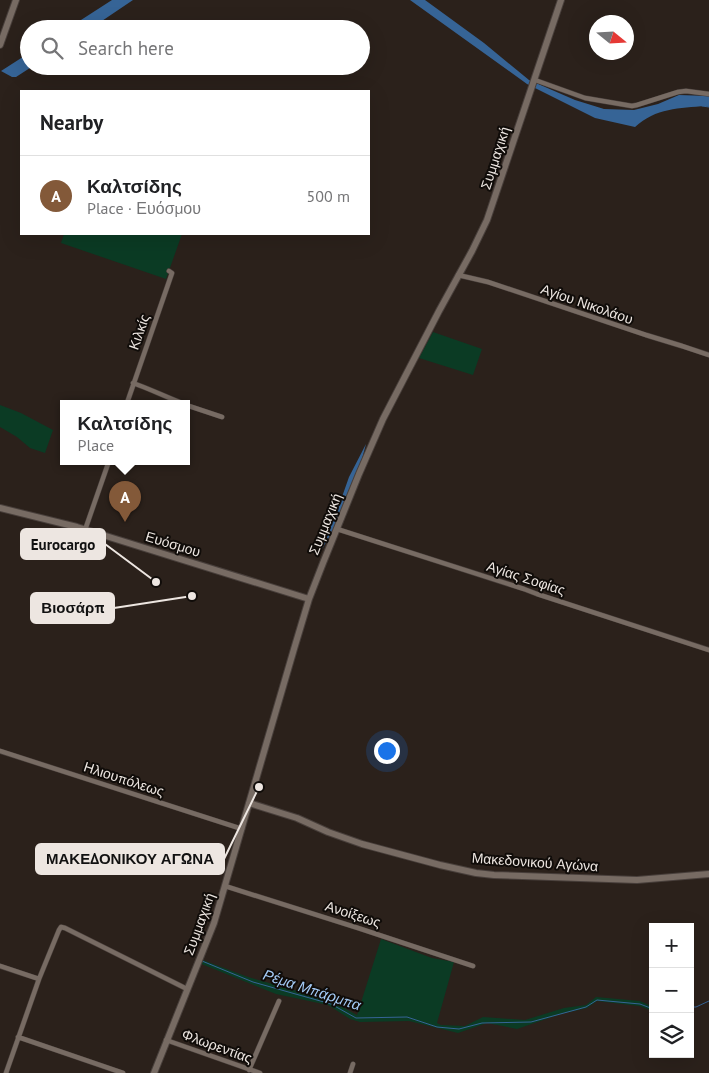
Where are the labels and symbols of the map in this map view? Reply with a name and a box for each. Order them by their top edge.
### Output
north arrow [589,15,634,60]
street label: Συμμαχική [476,124,514,192]
street label: Αγίου Νικολάου [539,280,635,328]
street label: Κιλκίς [125,312,154,352]
pin: A [109,481,141,522]
street label: Συμμαχική [304,490,346,558]
street label: Ευόσμου [143,527,203,561]
callout: Eurocargo [21,529,105,559]
text: Eurocargo [31,535,95,554]
street label: Αγίας Σοφίας [485,557,568,599]
callout: Βιοσάρπ [31,593,114,623]
text: Βιοσάρπ [41,598,105,617]
your location [374,738,400,764]
street label: Ηλιουπόλεως [82,758,167,801]
callout: ΜΑΚΕΔΟΝΙΚΟΥ ΑΓΩΝΑ [36,844,224,874]
text: ΜΑΚΕΔΟΝΙΚΟΥ ΑΓΩΝΑ [46,849,214,868]
street label: Μακεδονικού Αγώνα [471,849,599,875]
street label: Συμμαχική [179,890,219,958]
street label: Ανοίξεως [323,897,383,931]
water label: Ρέμα Μπάρμπα [261,965,364,1014]
street label: Φλωρεντίας [179,1025,255,1067]

